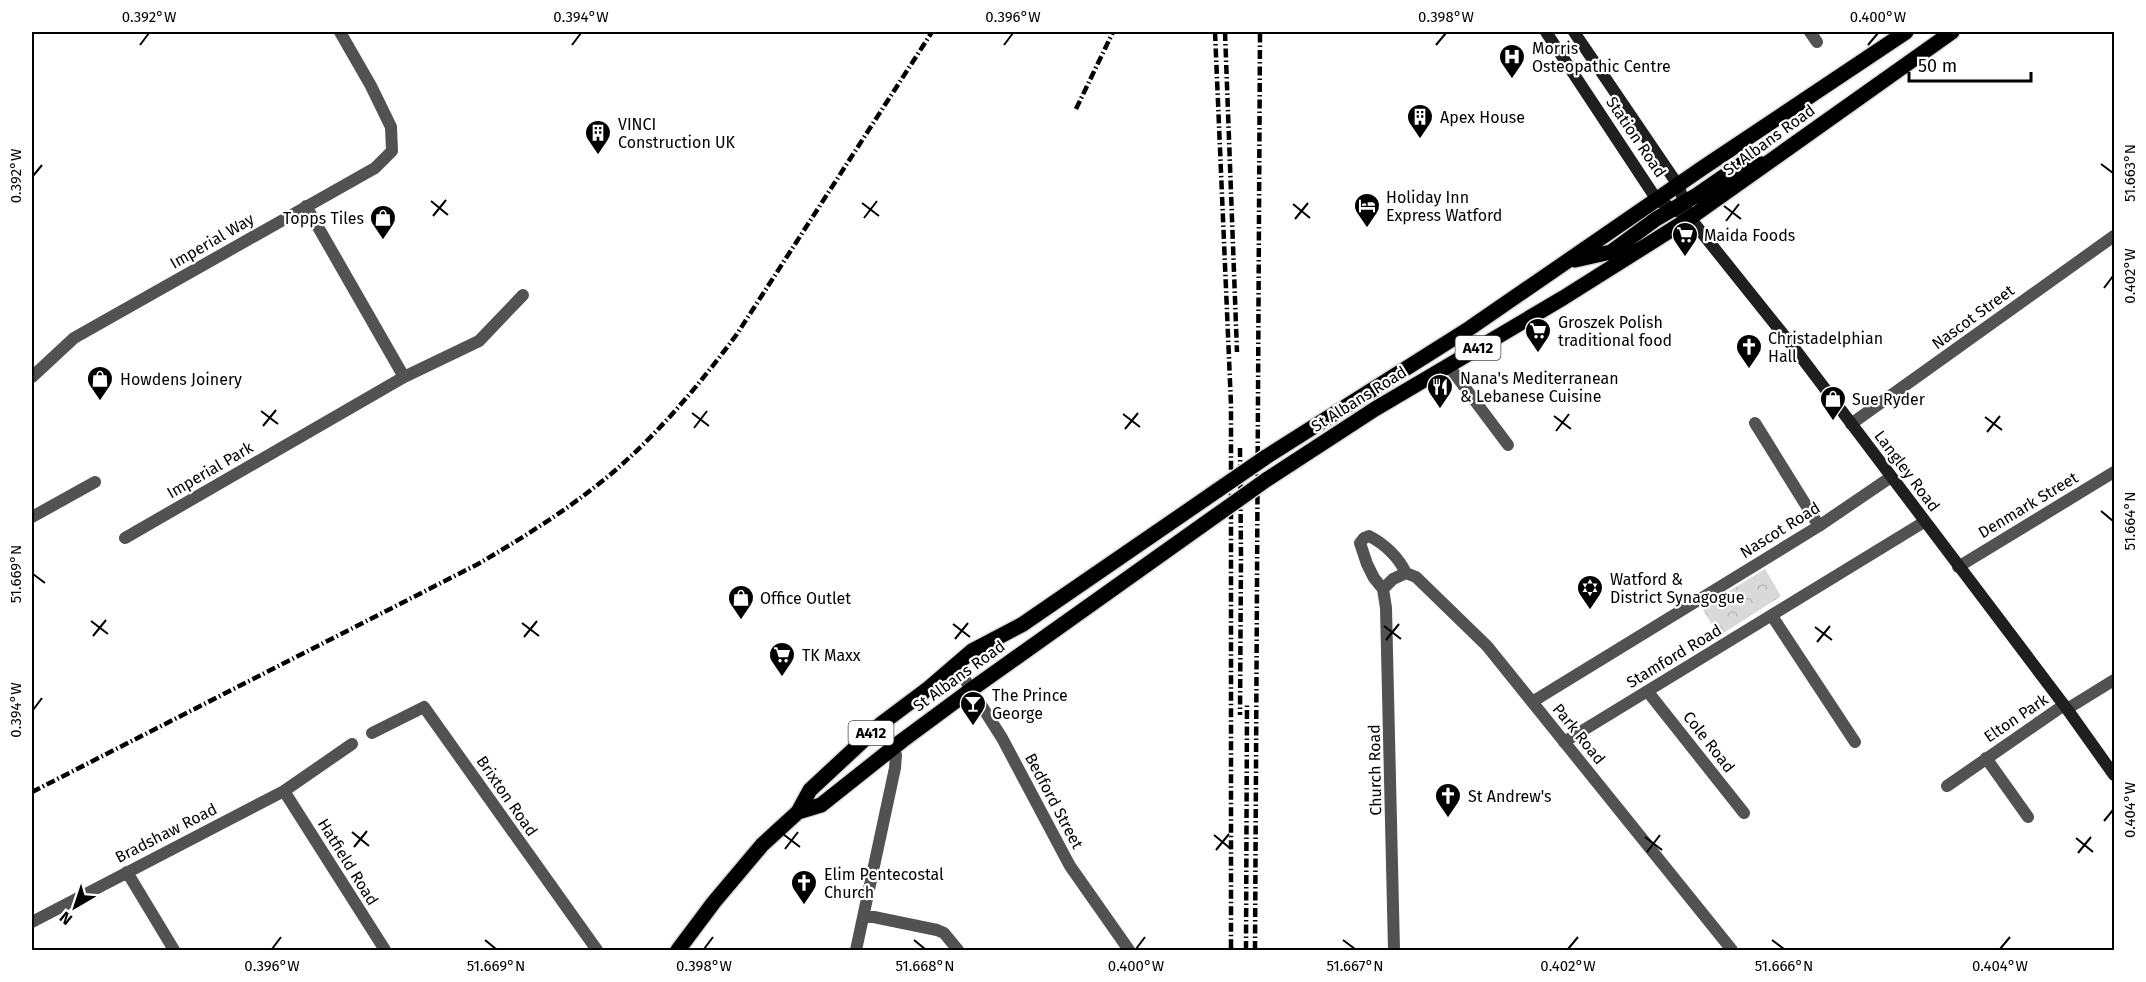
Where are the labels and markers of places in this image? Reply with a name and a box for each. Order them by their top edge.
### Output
place label: Morris Osteopathic Centre [1532,39,1671,76]
hospital icon: Morris Osteopathic Centre [1497,42,1527,80]
building icon: Apex House [1405,102,1435,140]
place label: Apex House [1440,108,1525,127]
place label: VINCI Construction UK [618,115,736,152]
building icon: VINCI Construction UK [583,118,613,156]
place label: Holiday Inn Express Watford [1386,188,1502,225]
hotel icon: Holiday Inn Express Watford [1352,191,1382,229]
shop icon: Topps Tiles [368,203,398,241]
place label: Topps Tiles [283,209,364,228]
supermarket icon: Maida Foods [1670,220,1700,258]
place label: Maida Foods [1704,226,1795,245]
place label: Groszek Polish traditional food [1558,313,1672,350]
supermarket icon: Groszek Polish traditional food [1523,316,1553,354]
place label: Christadelphian Hall [1768,329,1883,366]
church icon: Christadelphian Hall [1734,332,1764,370]
shop icon: Howdens Joinery [85,364,115,402]
place label: Nana's Mediterranean & Lebanese Cuisine [1460,369,1619,406]
place label: Howdens Joinery [120,370,242,389]
restaurant icon: Nana's Mediterranean & Lebanese Cuisine [1425,372,1455,410]
shop icon: Sue Ryder [1818,384,1848,422]
place label: Sue Ryder [1852,390,1926,409]
place label: Watford & District Synagogue [1610,570,1744,607]
synagogue icon: Watford & District Synagogue [1575,573,1605,611]
shop icon: Office Outlet [726,583,756,621]
place label: Office Outlet [760,589,851,608]
supermarket icon: TK Maxx [767,640,797,678]
place label: TK Maxx [802,646,861,665]
place label: The Prince George [992,686,1068,723]
bar icon: The Prince George [958,689,988,727]
church icon: St Andrew's [1433,781,1463,819]
place label: St Andrew's [1468,787,1552,806]
place label: Elim Pentecostal Church [824,865,944,902]
church icon: Elim Pentecostal Church [789,868,819,906]

